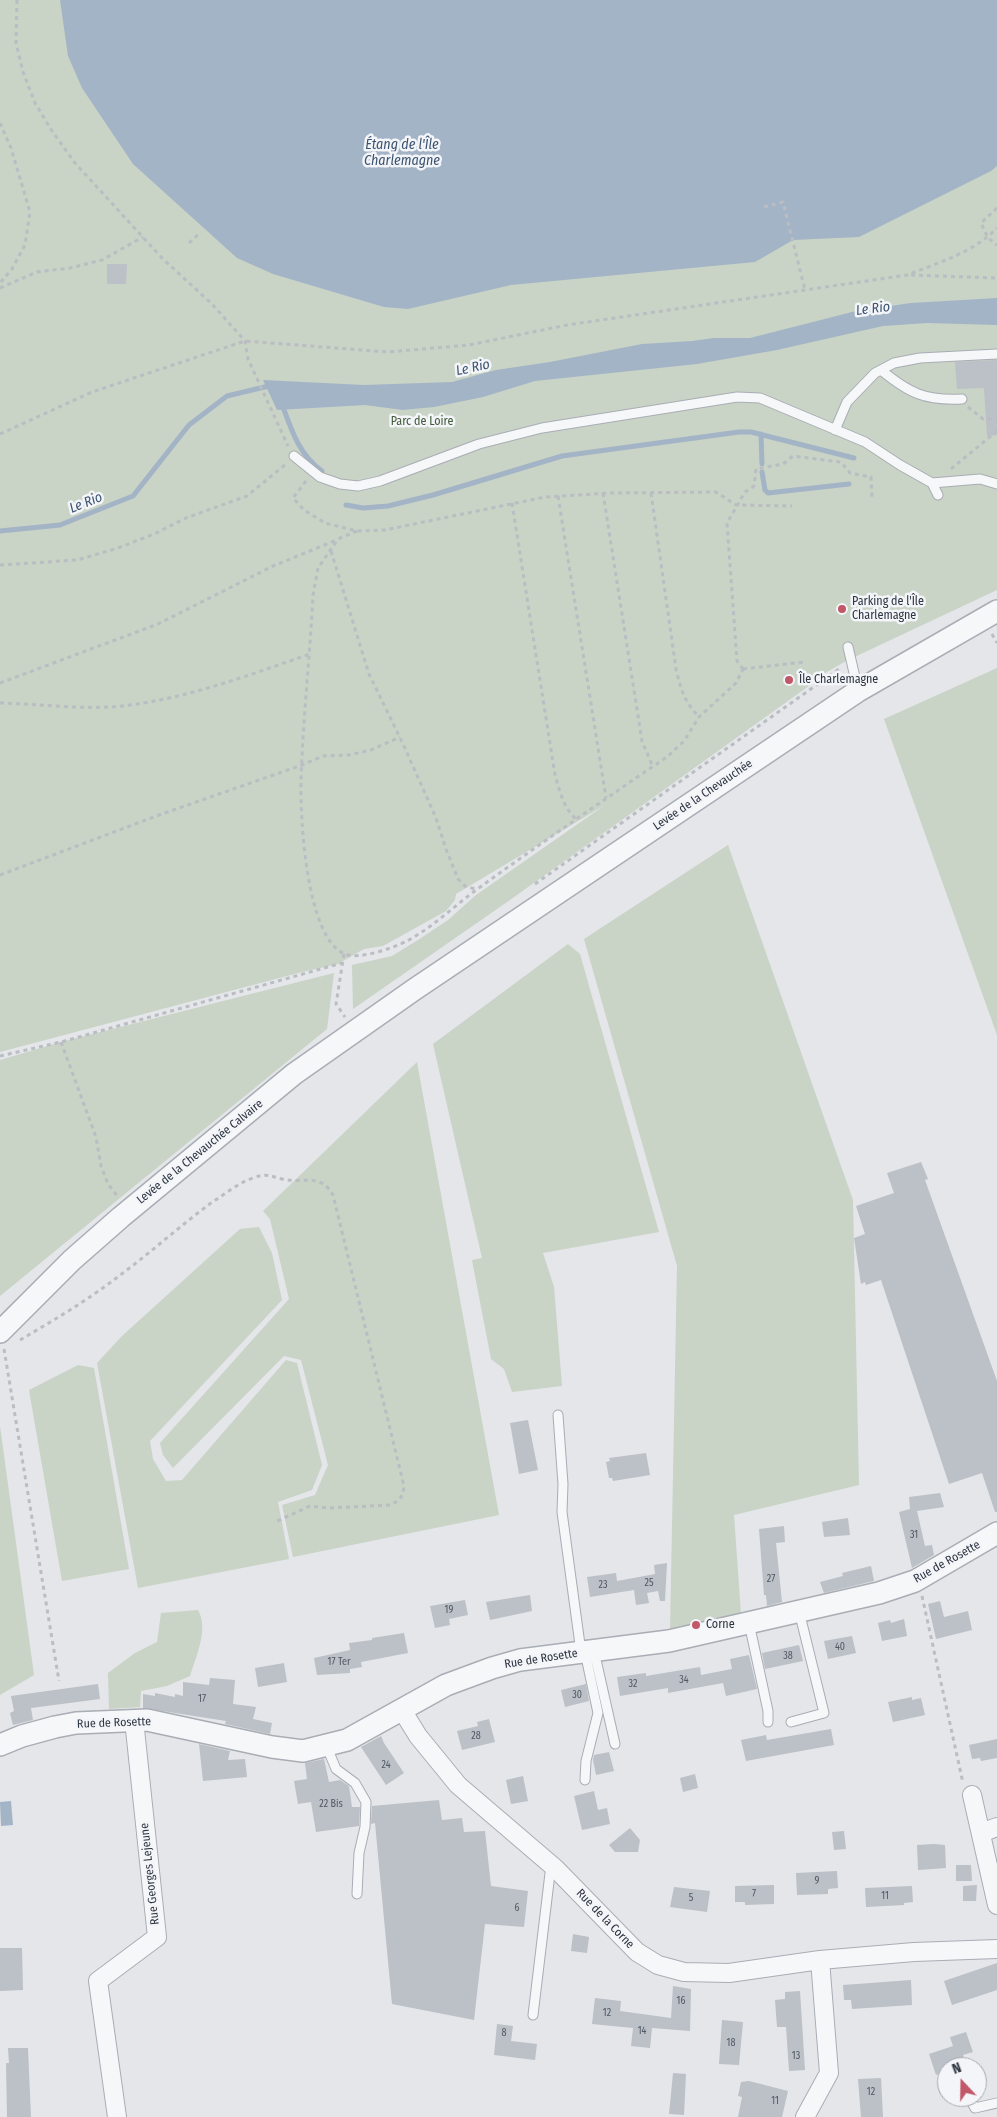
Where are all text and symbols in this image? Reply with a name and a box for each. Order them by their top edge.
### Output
water label: Étang de l'Île Charlemagne [364,137,440,170]
water label: Le Rio [855,299,891,319]
water label: Le Rio [455,356,491,380]
park label: Parc de Loire [391,415,453,429]
water label: Le Rio [67,489,105,517]
place label: Parking de l'Île Charlemagne [852,595,924,623]
marker: Parking de l'Île Charlemagne [836,603,848,615]
place label: Île Charlemagne [799,673,878,687]
marker: Île Charlemagne [783,674,795,686]
street label: Levée de la Chevauchée [651,756,755,834]
street label: Levée de la Chevauchée Calvaire [134,1097,266,1207]
house number: 31 [910,1529,918,1541]
street label: Rue de Rosette [911,1538,983,1586]
house number: 27 [767,1573,775,1585]
house number: 25 [645,1577,653,1589]
house number: 23 [599,1579,607,1591]
house number: 19 [445,1604,453,1616]
place label: Corne [706,1618,735,1632]
marker: Corne [690,1619,702,1631]
house number: 40 [835,1641,845,1653]
street label: Rue de Rosette [503,1646,579,1672]
house number: 38 [783,1650,793,1662]
house number: 17 Ter [328,1656,350,1668]
house number: 34 [679,1674,689,1686]
house number: 32 [629,1678,637,1690]
house number: 30 [572,1689,582,1701]
house number: 17 [198,1693,206,1705]
street label: Rue de Rosette [77,1715,151,1731]
house number: 28 [471,1730,481,1742]
house number: 24 [381,1759,391,1771]
house number: 22 Bis [319,1798,343,1810]
street label: Rue Georges Lejeune [137,1822,163,1926]
house number: 9 [815,1875,819,1887]
street label: Rue de la Corne [573,1886,637,1952]
house number: 7 [752,1888,756,1900]
house number: 11 [881,1890,889,1902]
house number: 5 [689,1892,693,1904]
house number: 6 [515,1902,519,1914]
house number: 16 [677,1995,685,2007]
house number: 12 [603,2007,611,2019]
house number: 14 [638,2025,646,2037]
house number: 8 [502,2027,506,2039]
house number: 18 [727,2037,735,2049]
house number: 13 [792,2050,800,2062]
north arrow [937,2057,987,2107]
text: N [950,2059,964,2078]
house number: 12 [867,2086,875,2098]
house number: 11 [771,2095,779,2107]

